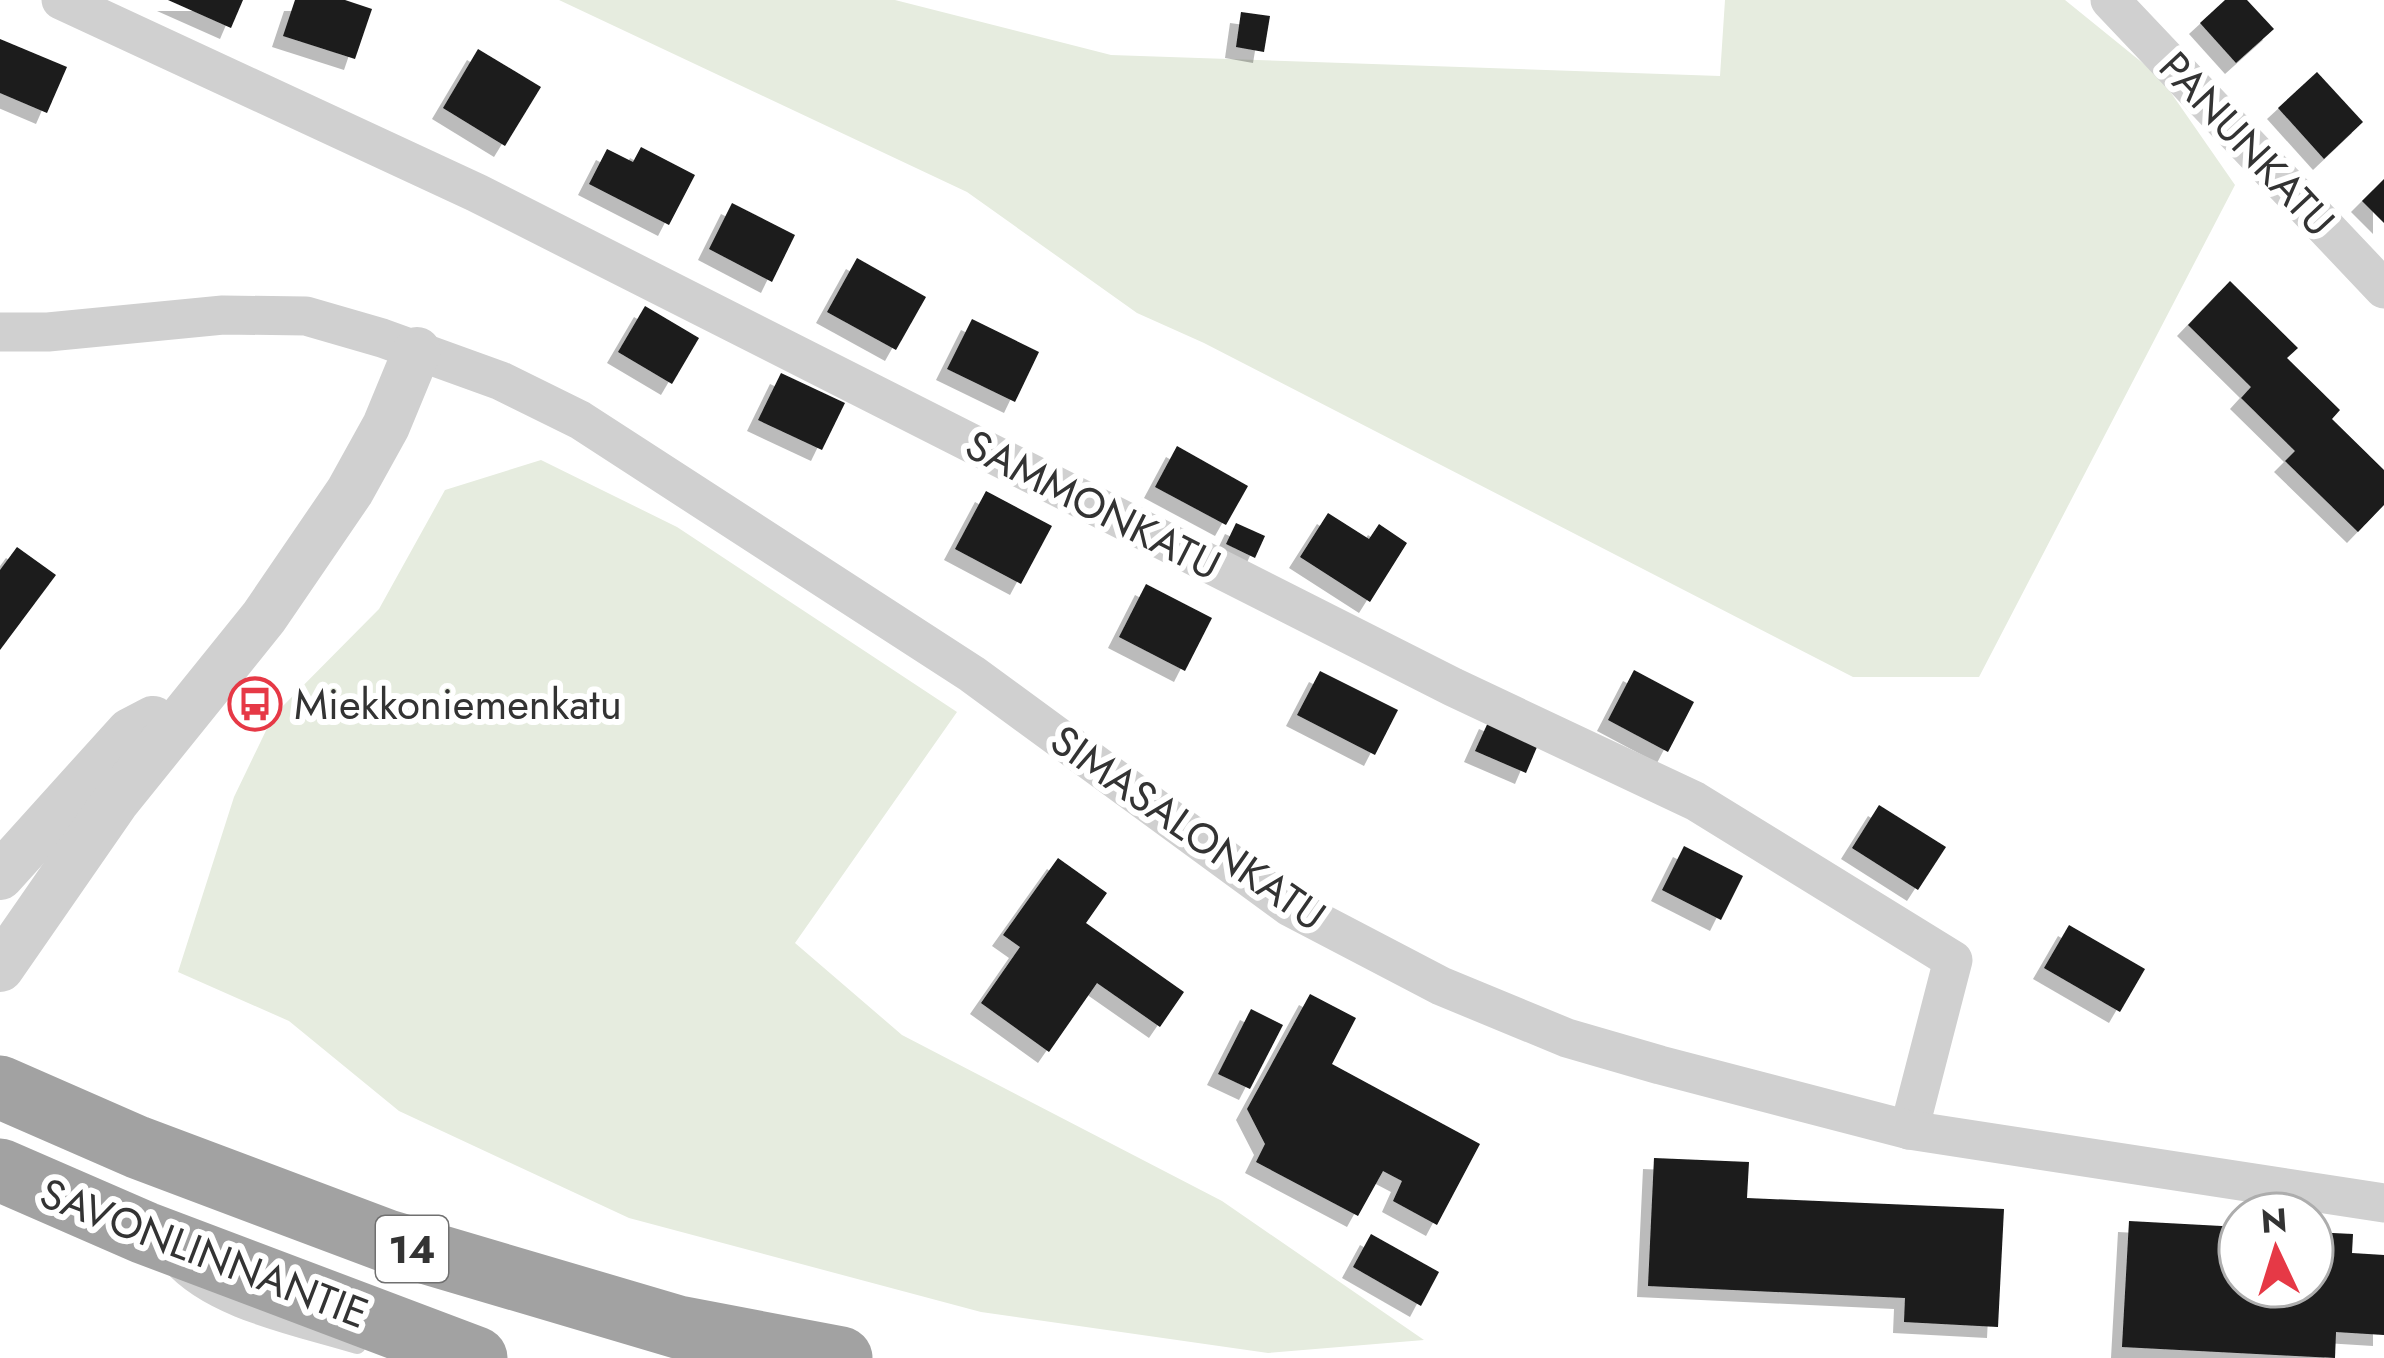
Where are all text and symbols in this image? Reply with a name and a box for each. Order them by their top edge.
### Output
street label: PANUNKATU [2145,38,2349,250]
street label: SAMMONKATU [955,415,1231,595]
place label: Miekkoniemenkatu [294,674,622,735]
bus stop icon: Miekkoniemenkatu [227,676,283,732]
street label: SIMASALONKATU [1038,710,1338,946]
street label: SAVONLINNANTIE [31,1162,377,1344]
north arrow [2216,1190,2336,1310]
text: N [2259,1196,2289,1245]
road number: 14 [376,1216,448,1282]

